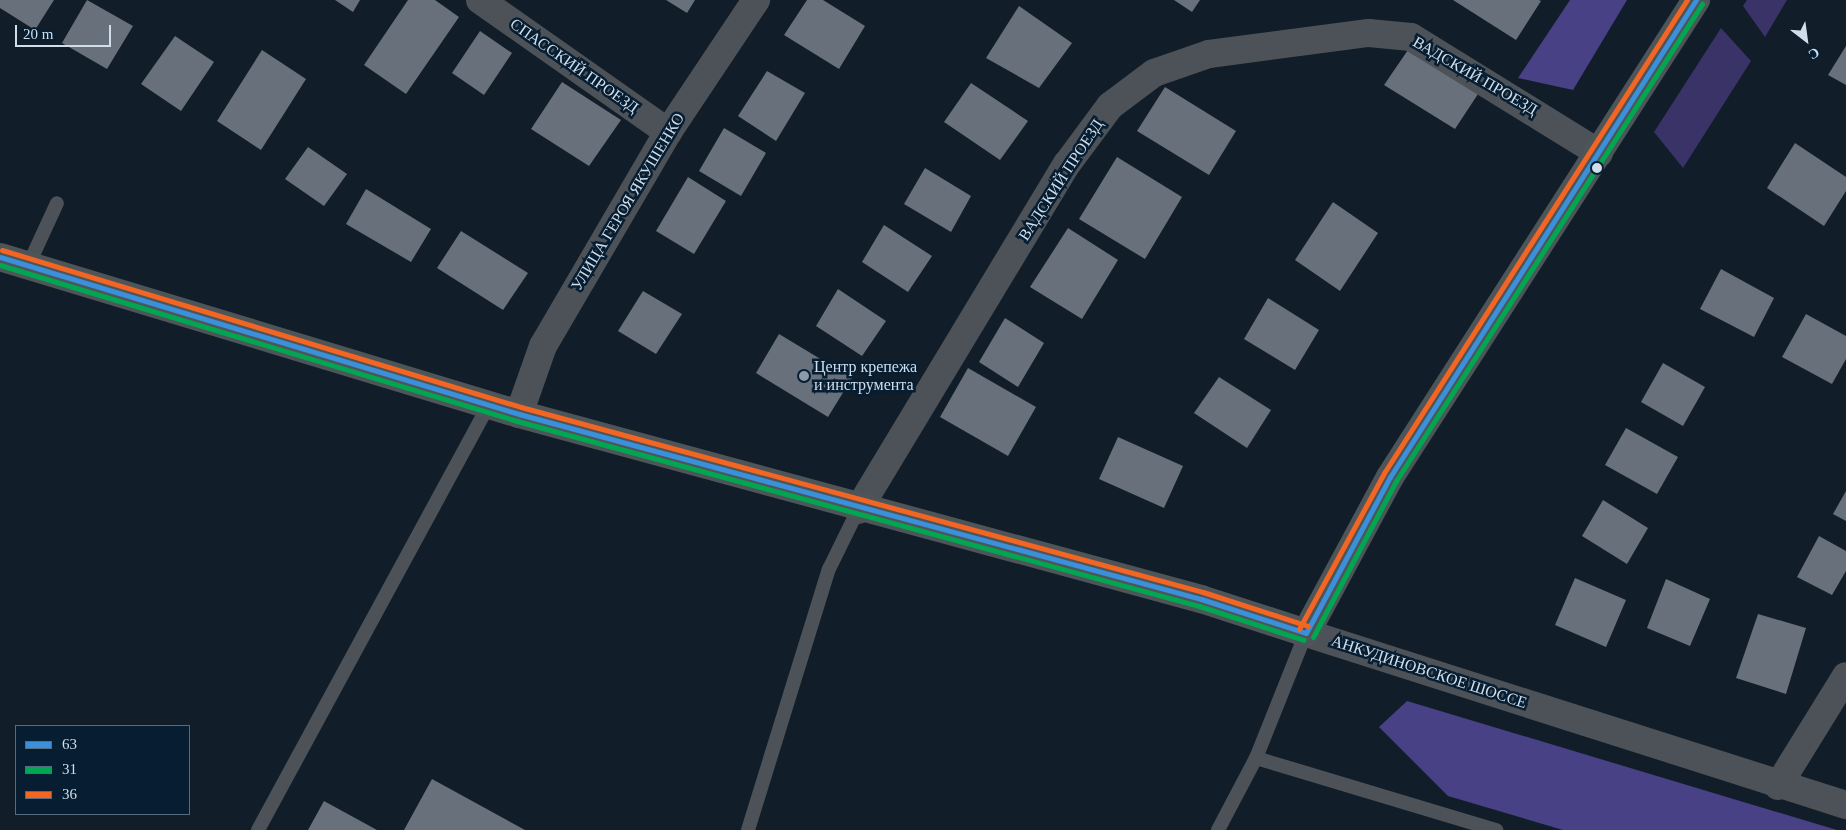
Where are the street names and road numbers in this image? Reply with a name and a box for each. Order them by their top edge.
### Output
street label: СПАССКИЙ ПРОЕЗД [506,14,642,118]
street label: ВАДСКИЙ ПРОЕЗД [1409,33,1541,119]
street label: УЛИЦА ГЕРОЯ ЯКУШЕНКО [567,110,689,294]
street label: ВАДСКИЙ ПРОЕЗД [1015,116,1107,244]
street label: АНКУДИНОВСКОЕ ШОССЕ [1329,631,1529,713]

